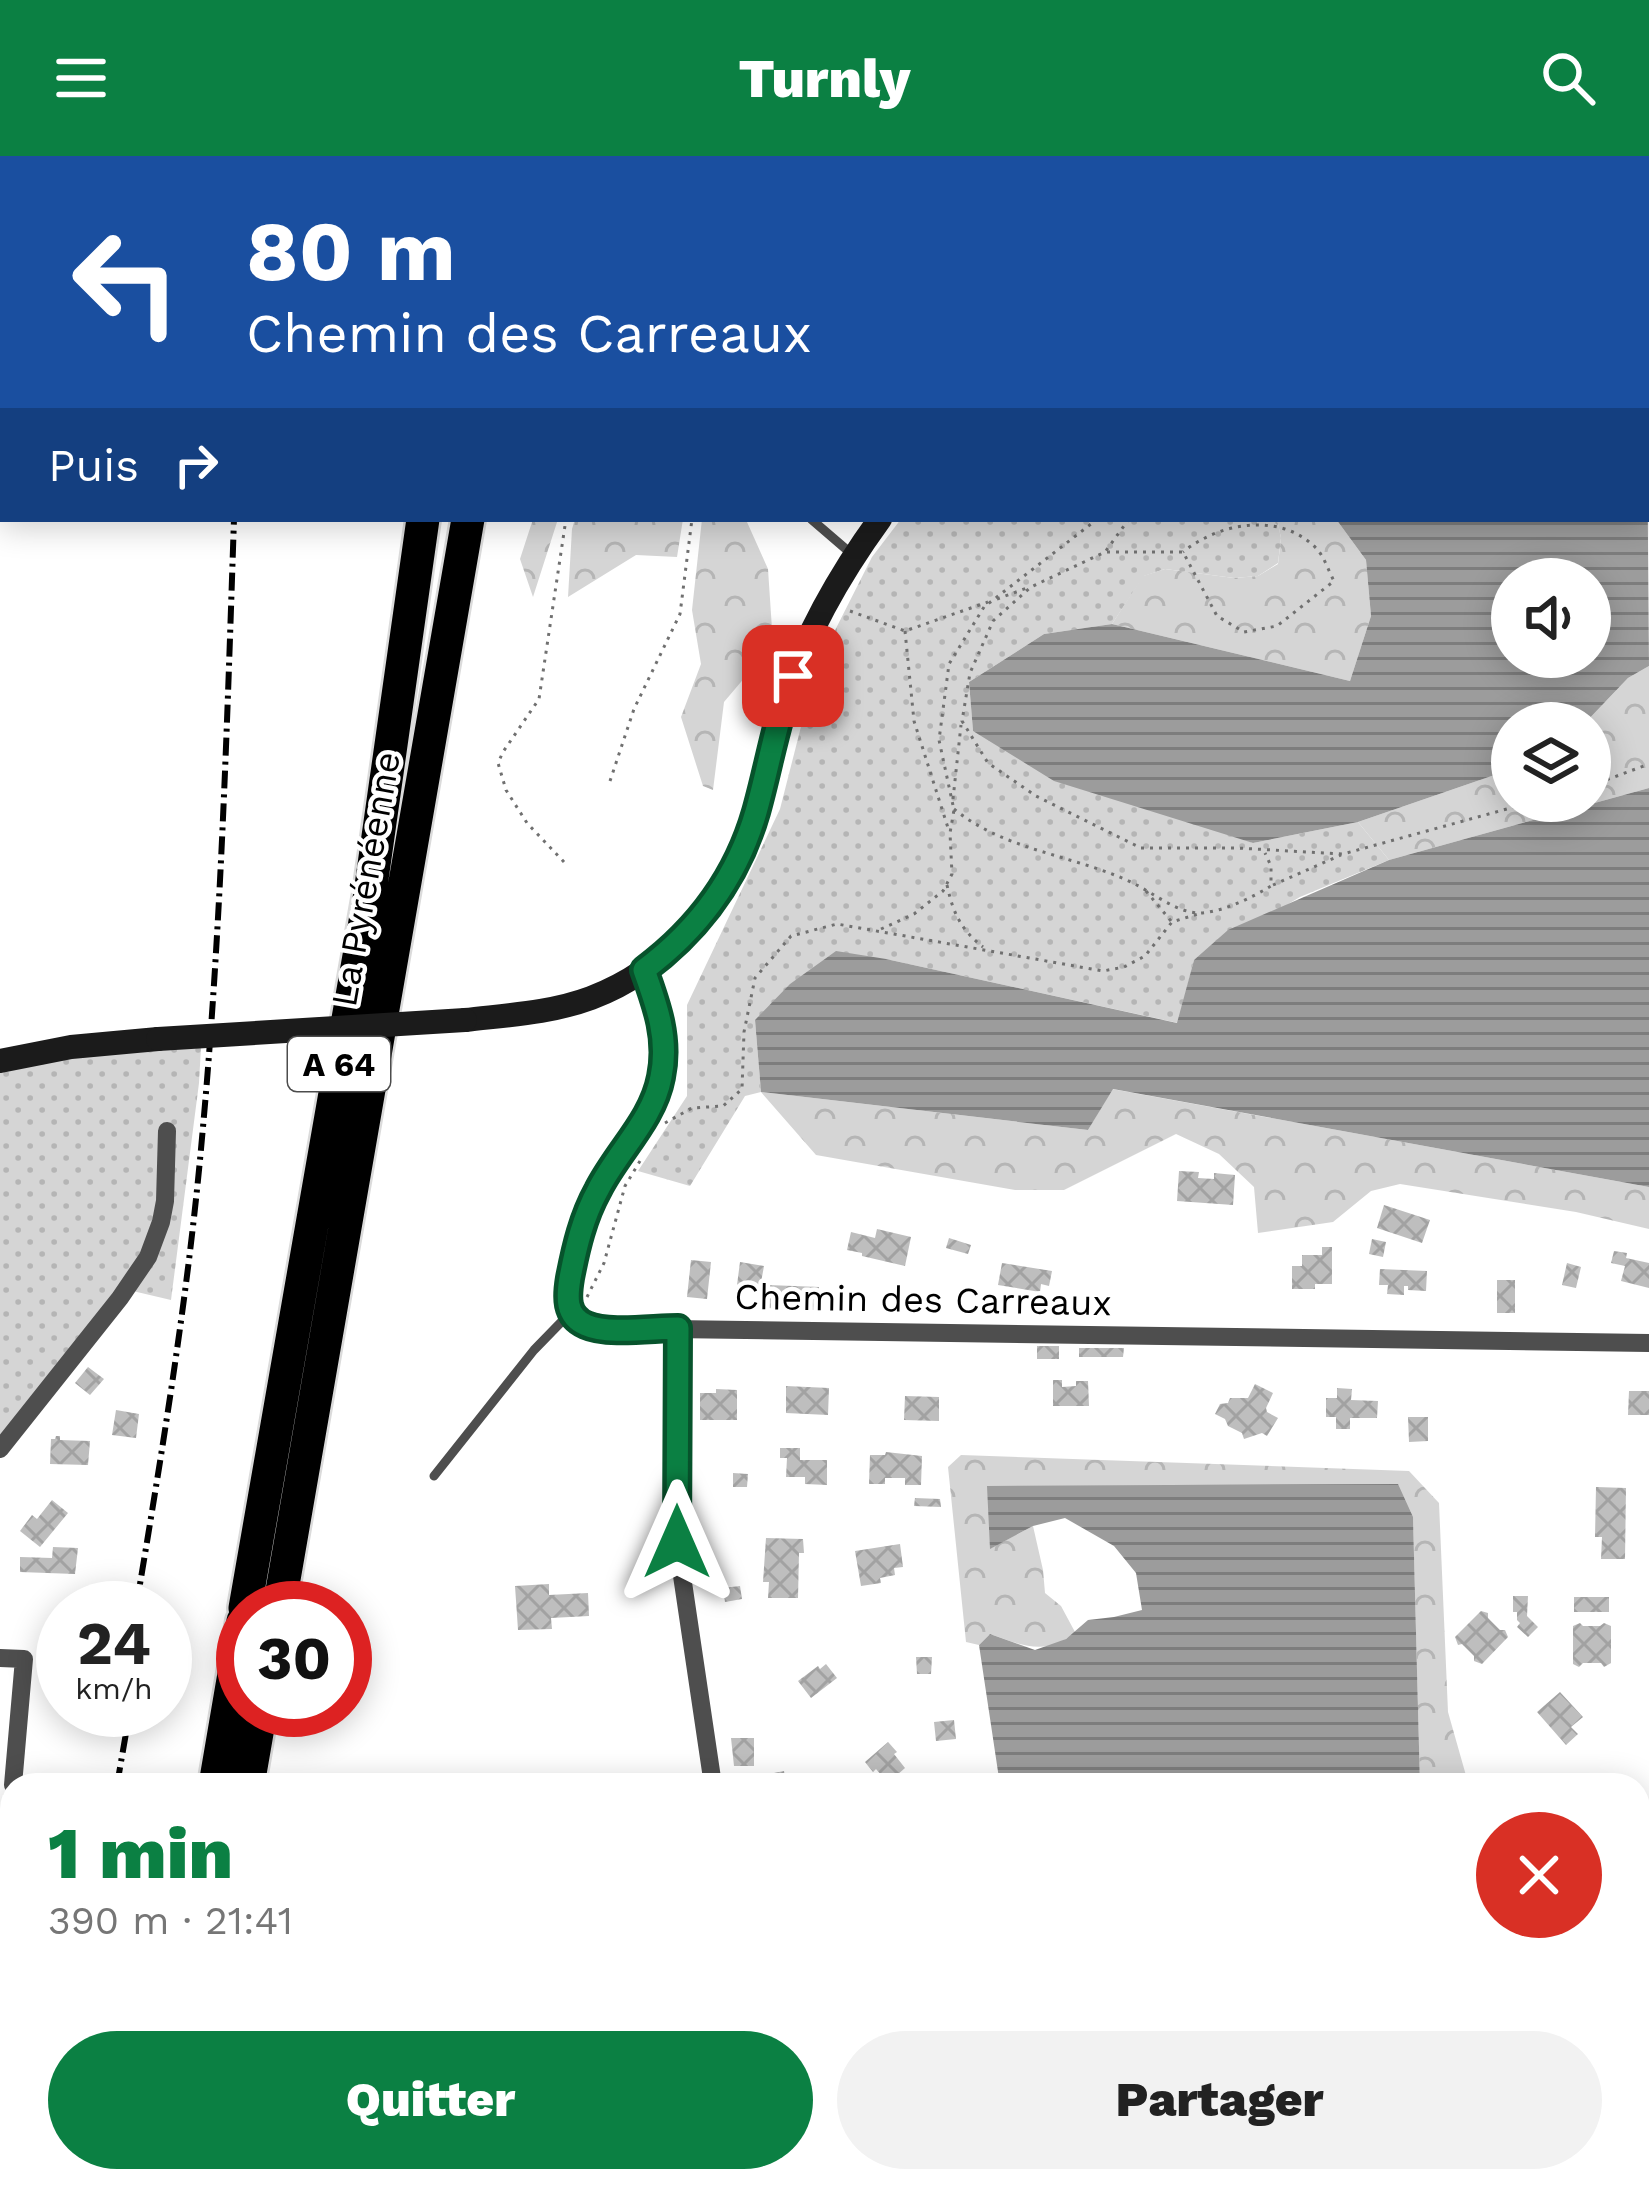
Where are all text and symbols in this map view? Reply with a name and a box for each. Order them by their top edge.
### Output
icon: menu [48,45,114,111]
icon: search [1535,45,1601,111]
text: Turnly [738,47,911,110]
text: 80 m [246,202,456,300]
icon: left [48,204,204,360]
text: Chemin des Carreaux [246,302,812,365]
icon: right [163,432,229,498]
text: Puis [48,439,139,492]
map controls [1491,558,1611,822]
button: sound [1491,558,1611,678]
pin [742,625,844,727]
icon: arrive [760,643,826,709]
button: layers [1491,702,1611,822]
street label: La Pyrénéenne [323,749,409,1010]
road number: A 64 [288,1037,390,1091]
street label: Chemin des Carreaux [734,1276,1112,1324]
position arrow [614,1479,740,1605]
speed limit sign: 30 [216,1581,372,1737]
text: 24 [77,1608,151,1679]
text: km/h [75,1671,153,1706]
text: 1 min [48,1811,233,1895]
button: close [1476,1812,1602,1938]
text: 390 m · 21:41 [48,1898,293,1943]
button: Quitter [48,2031,813,2169]
button: Partager [837,2031,1602,2169]

